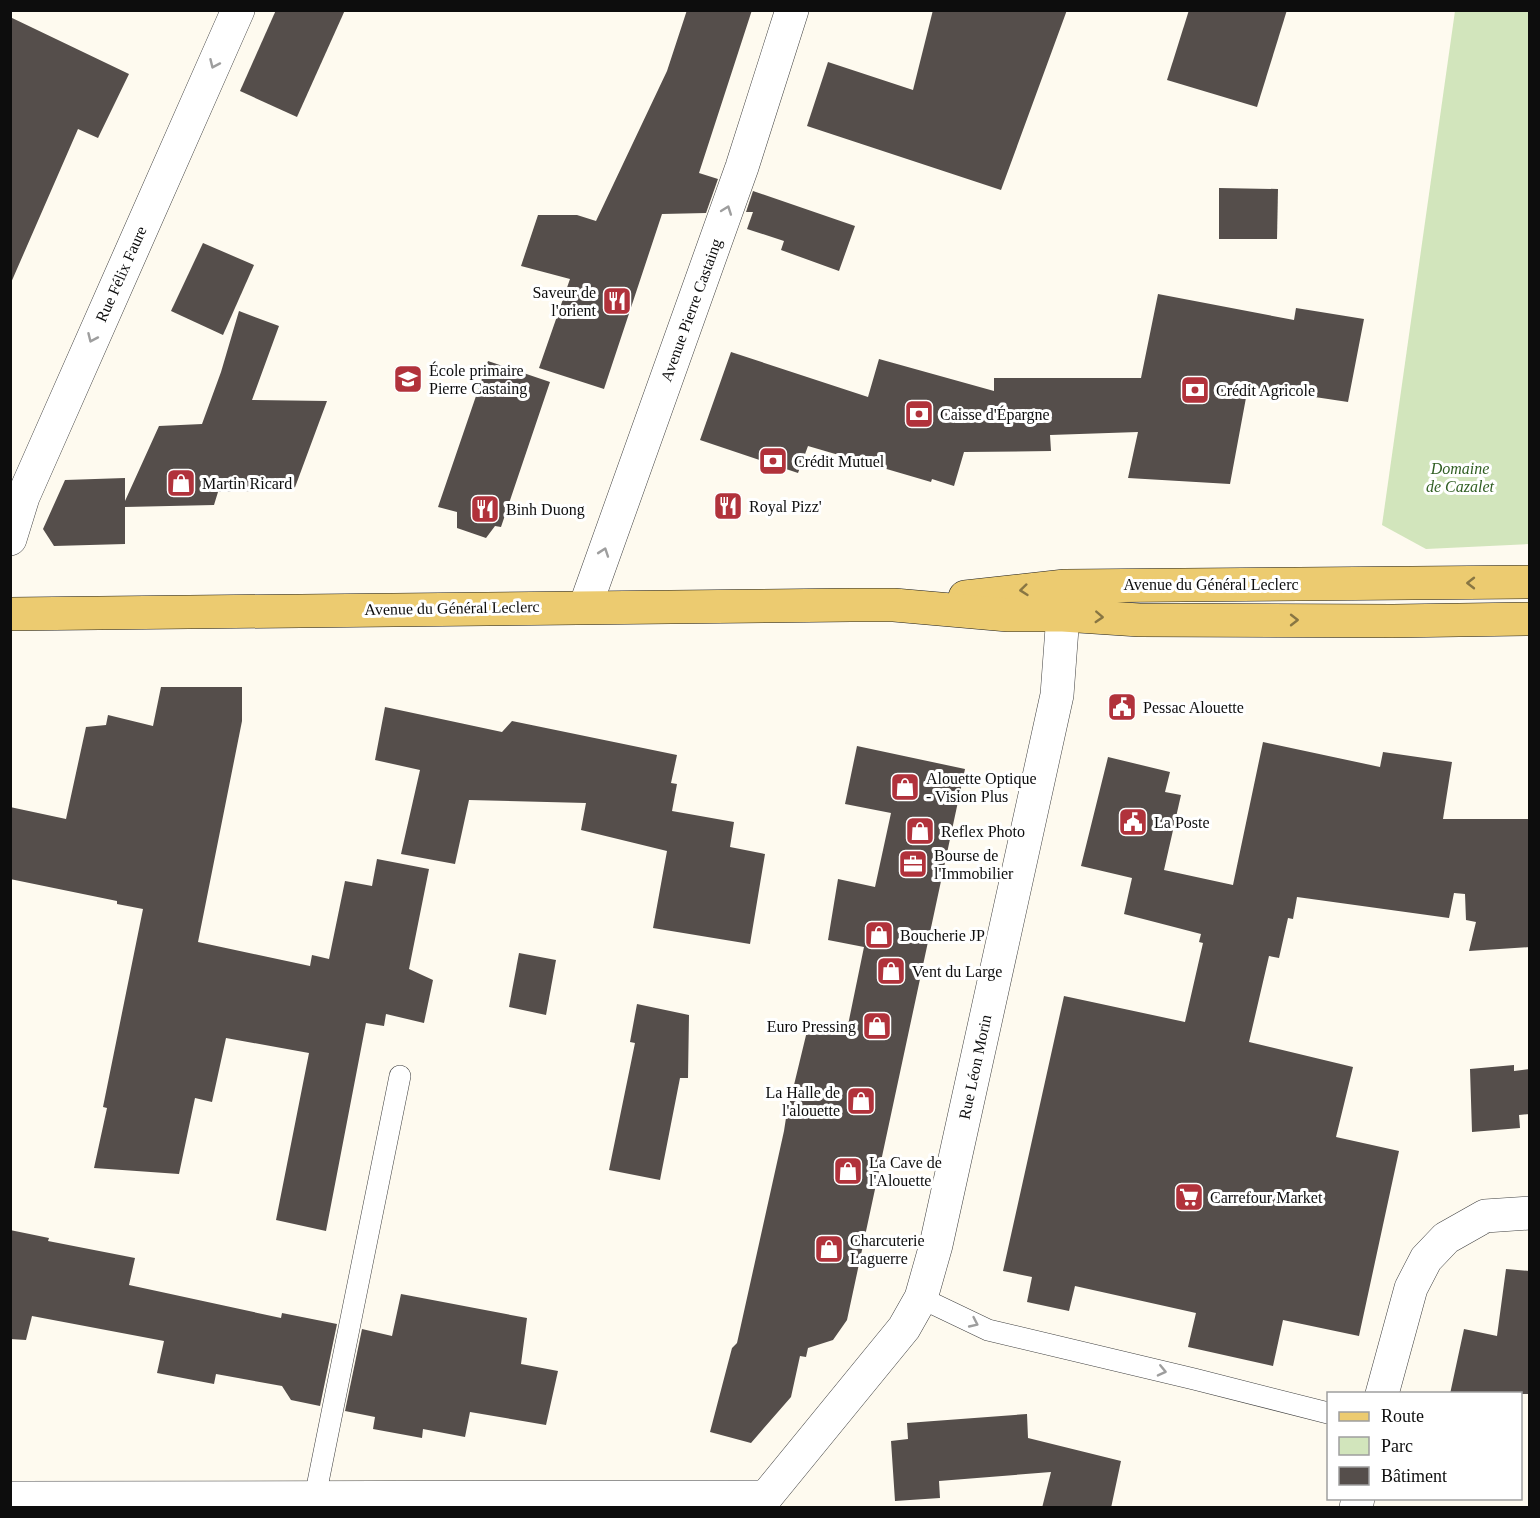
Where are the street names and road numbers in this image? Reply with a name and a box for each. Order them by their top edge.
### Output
street label: Rue Félix Faure [92,223,150,325]
street label: Avenue Pierre Castaing [657,236,726,384]
street label: Avenue du Général Leclerc [1123,576,1299,593]
street label: Avenue du Général Leclerc [364,598,540,618]
street label: Rue Léon Morin [956,1013,994,1121]

